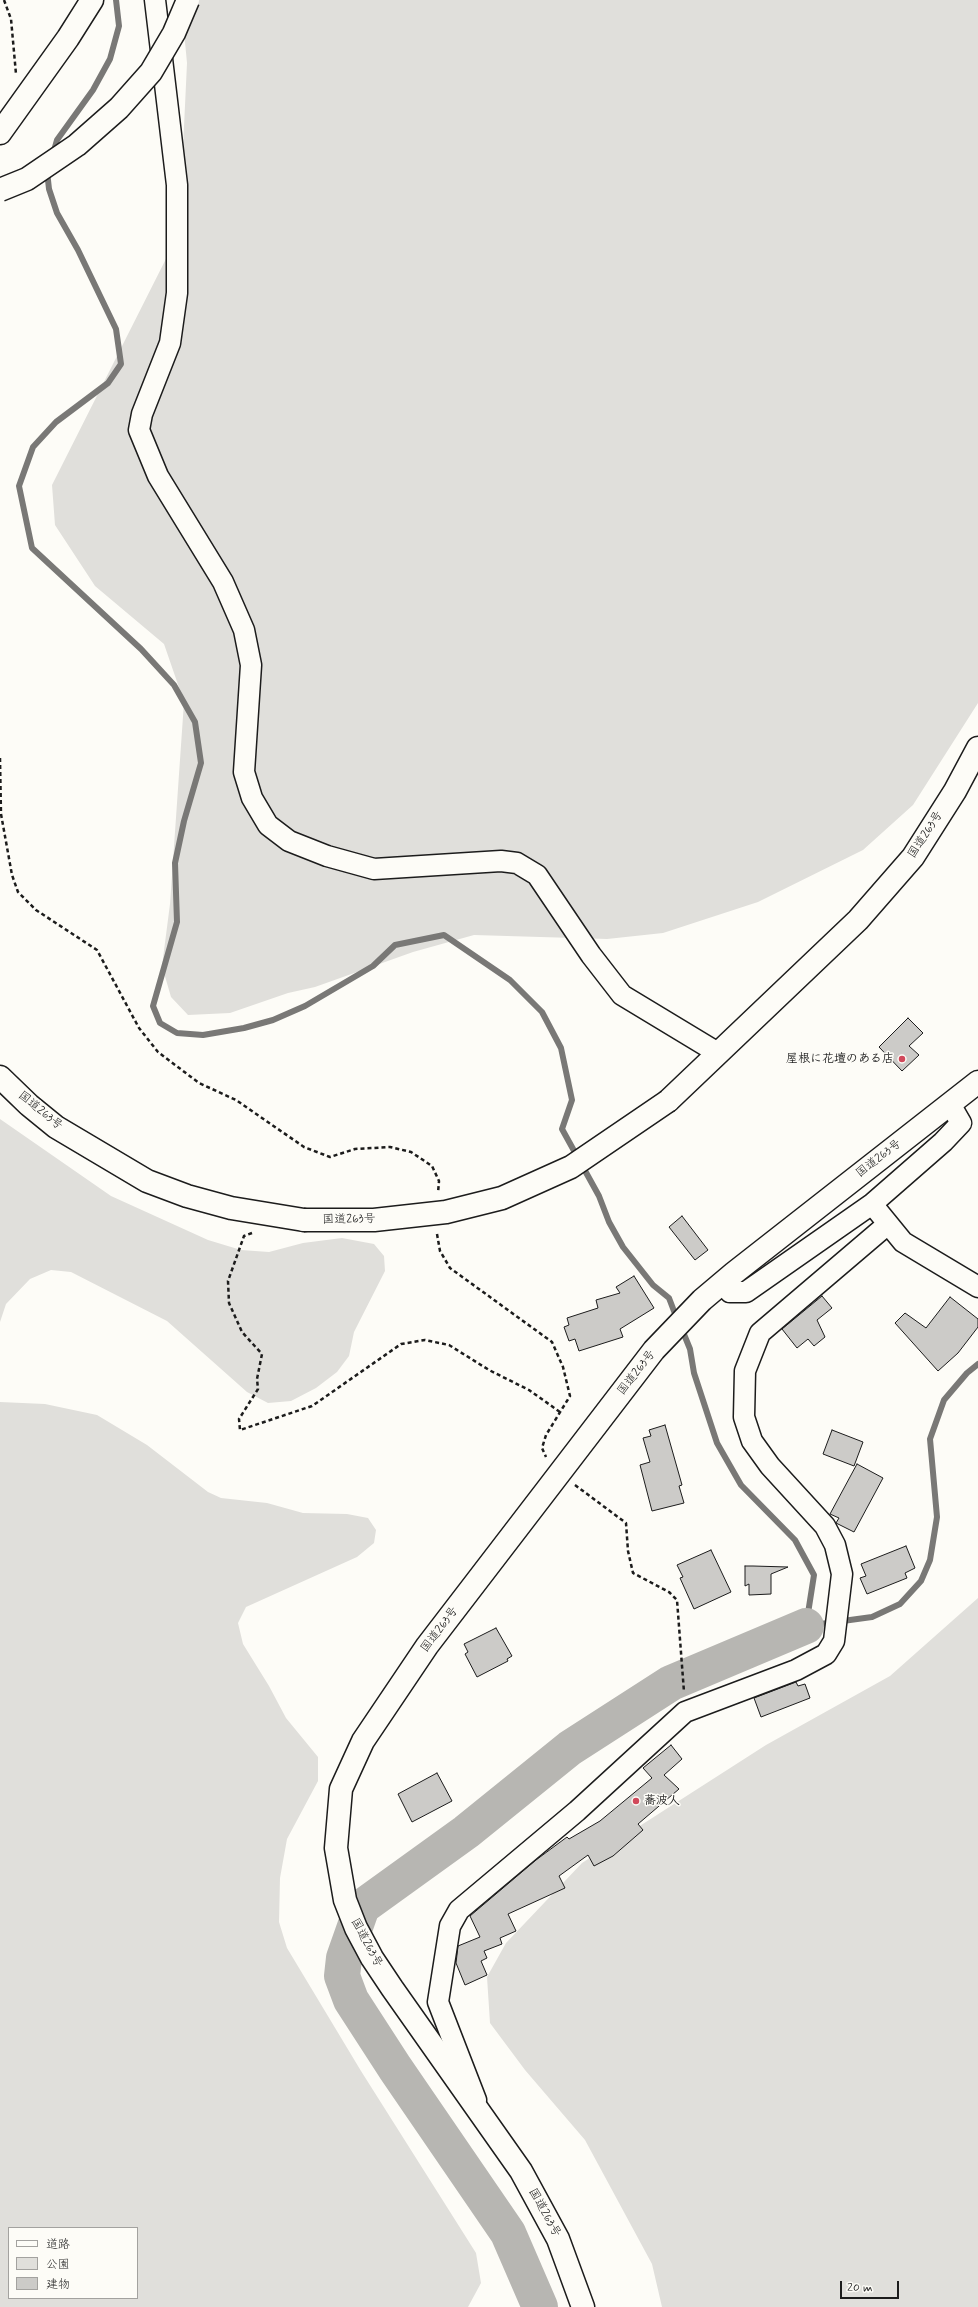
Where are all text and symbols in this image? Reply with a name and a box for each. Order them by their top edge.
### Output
street label: 国道263号 [905,809,947,861]
place label: 屋根に花壇のある店 [786,1052,894,1066]
marker: 屋根に花壇のある店 [897,1054,907,1064]
street label: 国道263号 [15,1089,65,1133]
street label: 国道263号 [854,1137,904,1181]
street label: 国道263号 [322,1212,376,1228]
street label: 国道263号 [615,1348,659,1398]
street label: 国道263号 [418,1604,462,1656]
place label: 蕎波人 [644,1794,680,1808]
marker: 蕎波人 [631,1796,641,1806]
street label: 国道263号 [347,1916,385,1970]
street label: 国道263号 [525,2186,563,2240]
legend [8,2227,138,2299]
text: 道路 [46,2237,70,2253]
text: 公園 [46,2257,70,2273]
scale bar [842,2273,901,2299]
text: 建物 [46,2277,70,2293]
text: 20 m [847,2280,873,2296]

